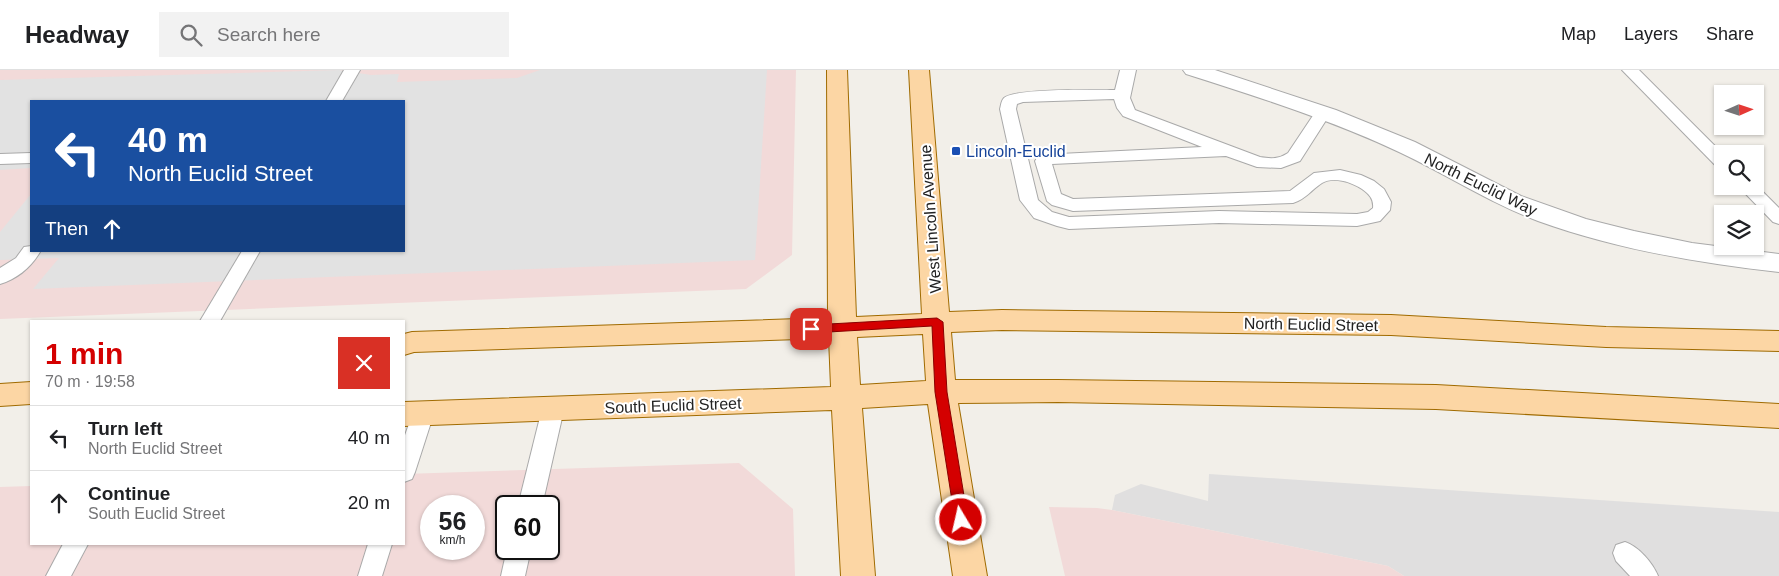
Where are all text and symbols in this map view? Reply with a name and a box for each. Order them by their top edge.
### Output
search box [159,12,509,57]
text: Headway [25,21,129,48]
icon: search [177,21,205,49]
text: Search here [217,24,321,45]
text: Map [1561,24,1596,44]
text: Layers [1624,24,1678,44]
text: Share [1706,24,1754,44]
north arrow [1714,85,1764,135]
map controls [1714,85,1764,255]
icon: left [45,120,110,185]
text: 40 m [128,120,208,159]
place label: Lincoln-Euclid [966,143,1066,160]
street label: West Lincoln Avenue [917,144,944,294]
marker: Lincoln-Euclid [950,145,962,157]
button: search [1714,145,1764,195]
street label: North Euclid Way [1422,150,1540,219]
text: North Euclid Street [128,161,313,186]
button: layers [1714,205,1764,255]
icon: ahead [98,215,126,243]
text: Then [45,218,88,239]
pin [790,308,832,350]
icon: arrive [797,315,825,343]
street label: North Euclid Street [1244,315,1379,334]
text: 1 min [45,337,123,370]
button: close [338,337,390,389]
text: 70 m · 19:58 [45,373,135,390]
street label: South Euclid Street [604,395,742,416]
text: Turn left [88,418,163,439]
icon: left [45,424,73,452]
text: 40 m [348,427,390,448]
text: North Euclid Street [88,440,222,457]
text: Continue [88,483,170,504]
icon: ahead [45,489,73,517]
text: 20 m [348,492,390,513]
position arrow [934,493,986,545]
speed limit sign: 60 [495,495,560,560]
text: South Euclid Street [88,505,225,522]
text: 56 [439,507,466,535]
text: km/h [439,533,466,547]

